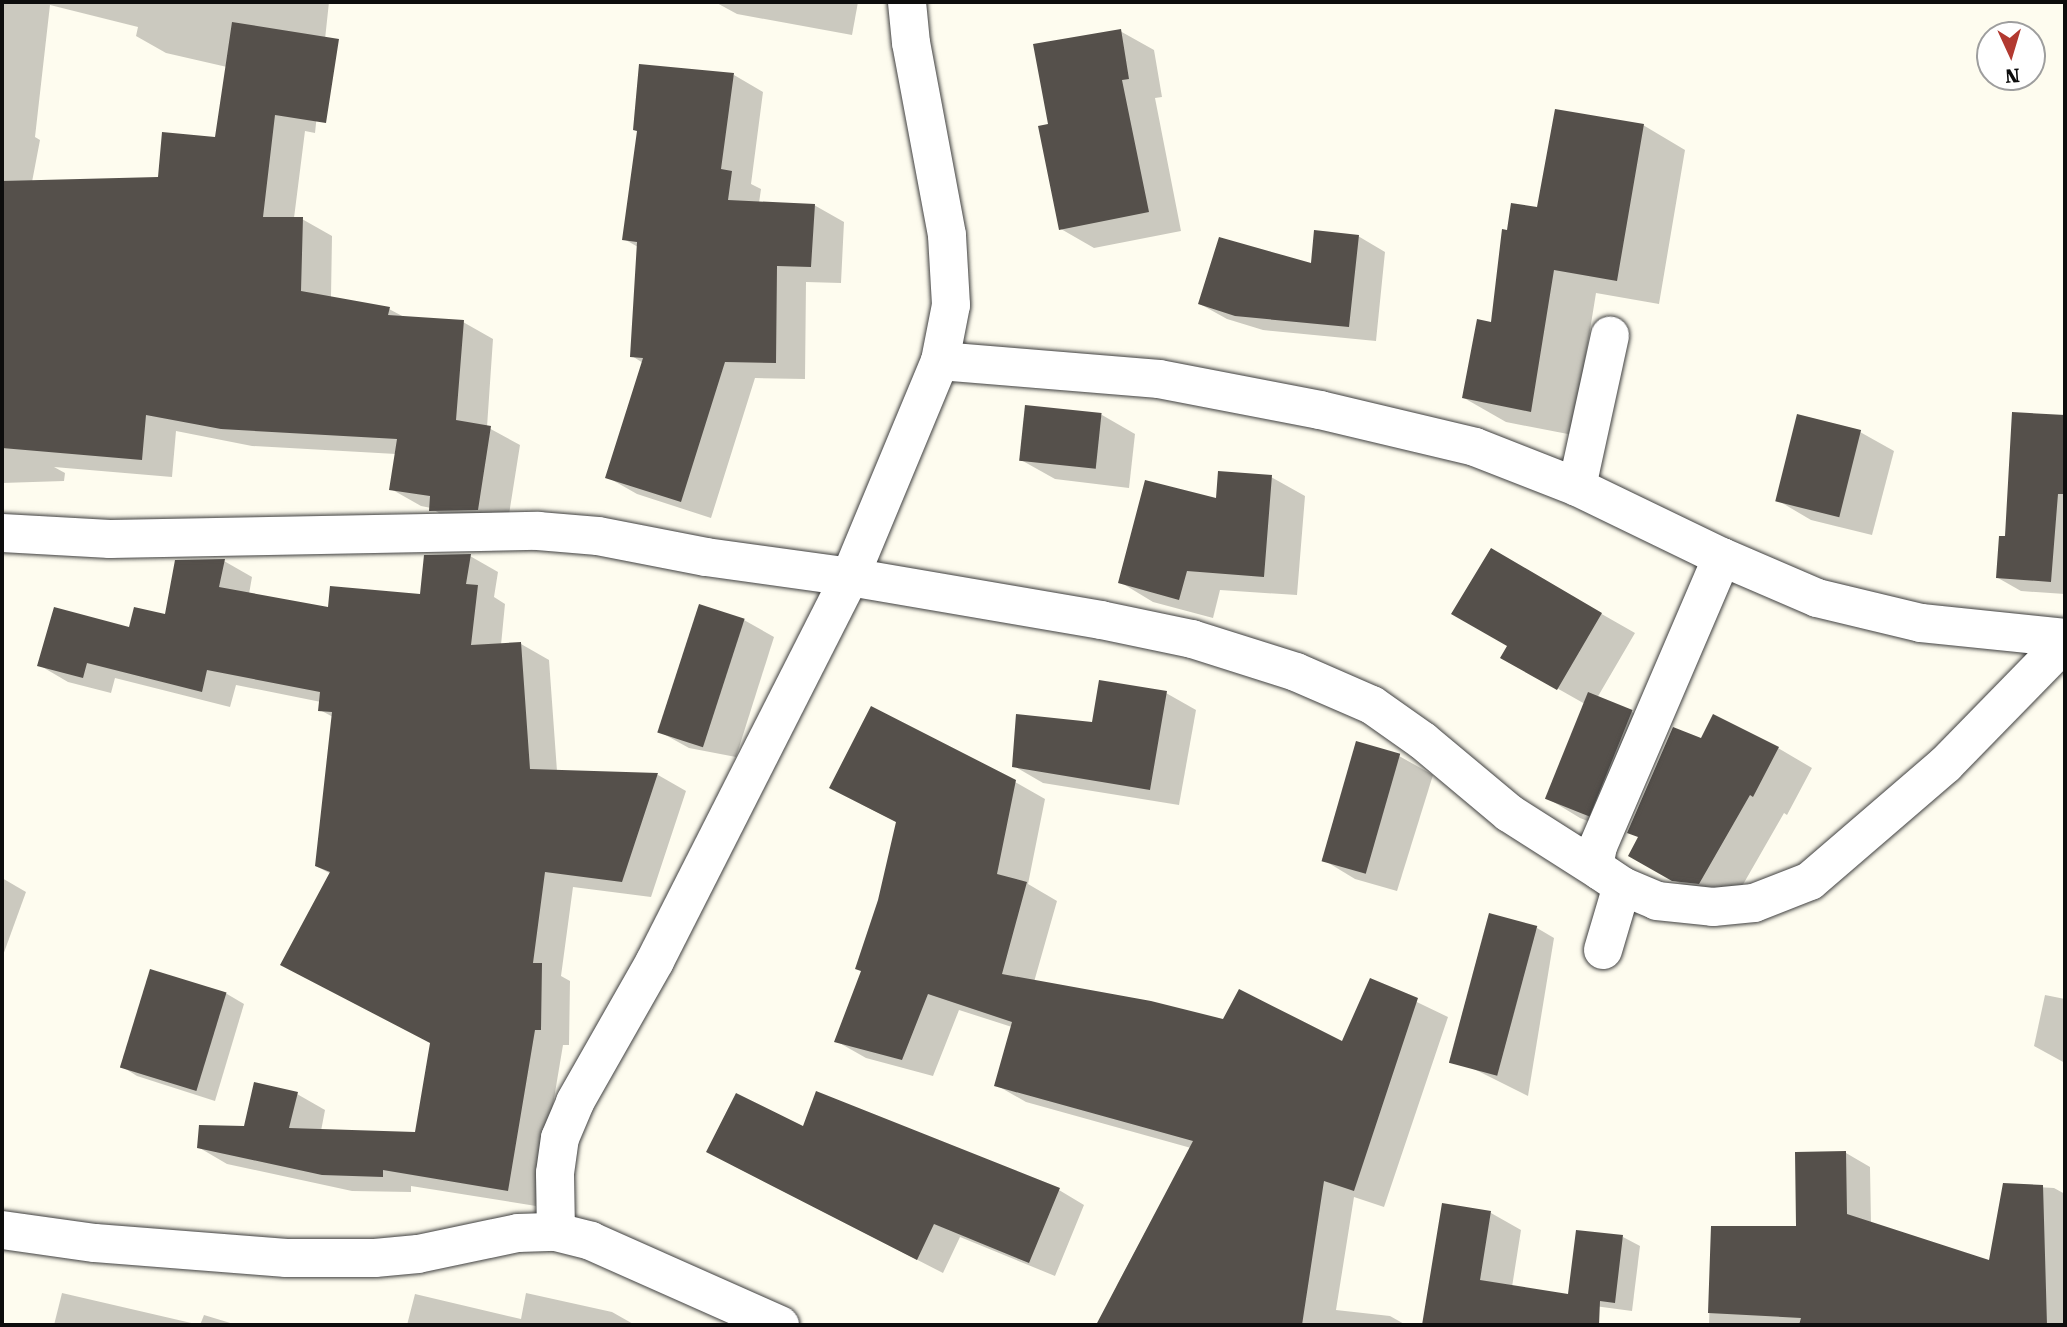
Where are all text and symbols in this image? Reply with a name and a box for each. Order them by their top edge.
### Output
north arrow [1976,21,2046,91]
text: N [2004,63,2020,87]

